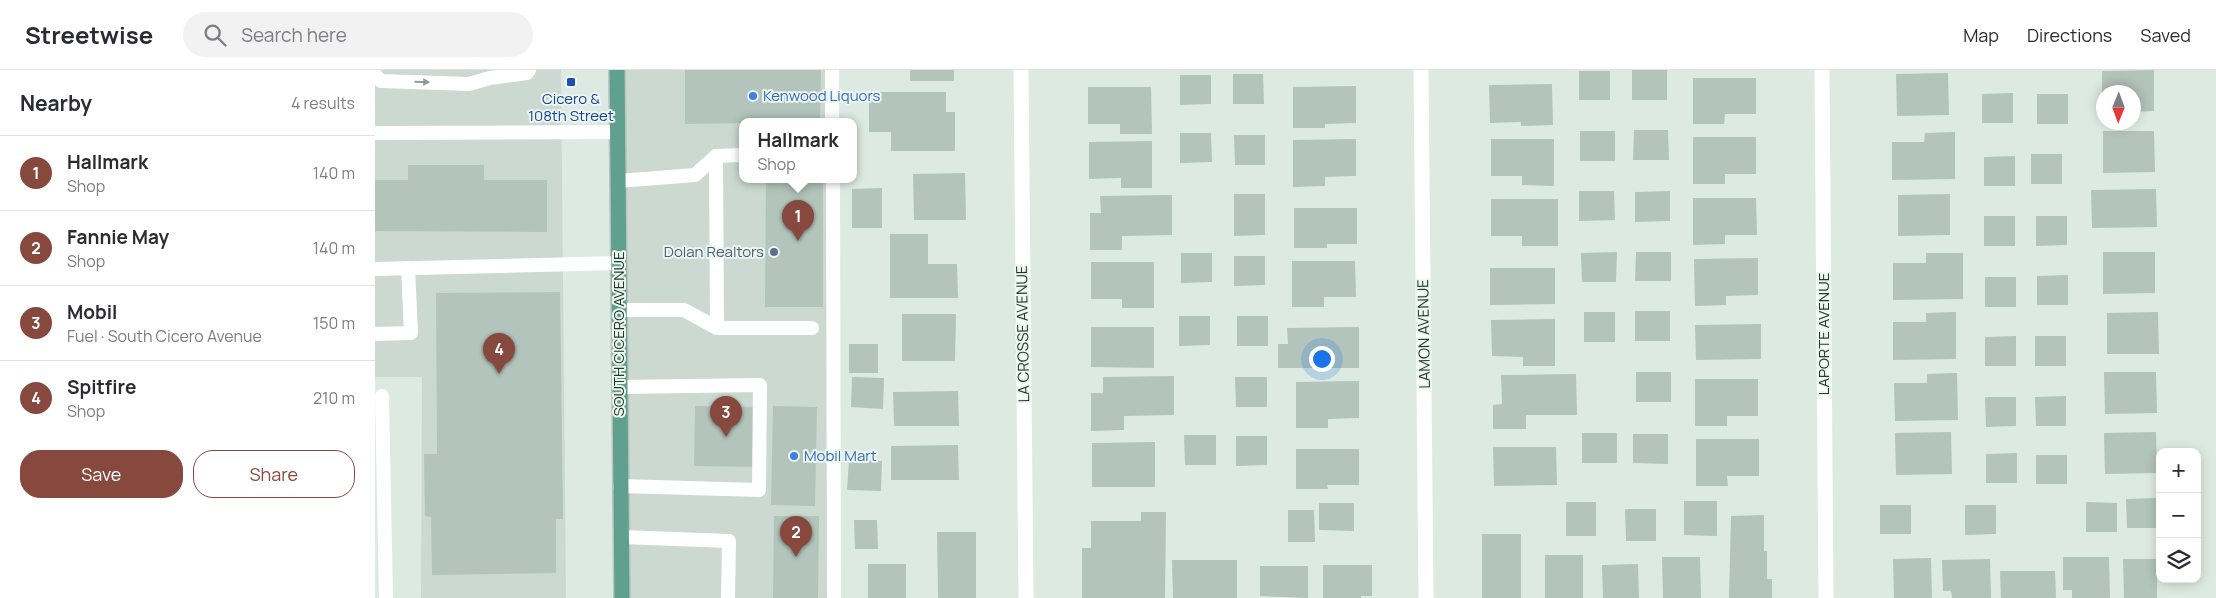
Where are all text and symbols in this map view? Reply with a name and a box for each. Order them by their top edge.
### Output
search box [183,12,533,57]
text: Streetwise [25,18,153,51]
icon: search [201,21,229,49]
text: Search here [241,22,347,48]
text: Map [1963,23,1999,47]
text: Directions [2027,23,2112,47]
text: Saved [2140,23,2191,47]
marker: Cicero & 108th Street [565,76,577,88]
one-way arrow [414,78,430,86]
place label: Kenwood Liquors [763,85,881,106]
north arrow [2096,85,2141,130]
place label: Cicero & 108th Street [528,88,614,126]
text: Nearby [20,89,92,117]
marker: Kenwood Liquors [747,90,759,102]
text: 4 results [291,92,355,114]
popup [739,118,857,183]
text: Hallmark [757,127,839,153]
text: Hallmark [67,149,148,175]
text: Shop [757,153,796,175]
text: 1 [32,162,40,184]
text: 140 m [313,162,355,184]
text: Shop [67,175,105,197]
pin: 1 [782,200,814,241]
text: Fannie May [67,224,169,250]
text: 2 [31,237,41,259]
text: 140 m [313,237,355,259]
place label: Dolan Realtors [664,241,764,262]
marker: Dolan Realtors [768,246,780,258]
text: Shop [67,250,105,272]
street label: SOUTH CICERO AVENUE [608,251,629,417]
street label: LA CROSSE AVENUE [1011,265,1034,403]
street label: LAPORTE AVENUE [1813,273,1834,395]
street label: LAMON AVENUE [1412,279,1435,389]
text: Mobil [67,299,117,325]
text: 3 [31,312,41,334]
text: 150 m [313,312,355,334]
text: Fuel · South Cicero Avenue [67,325,262,347]
pin: 4 [483,333,515,374]
your location [1309,346,1335,372]
text: Spitfire [67,374,136,400]
text: 4 [31,387,41,409]
text: 210 m [313,387,355,409]
pin: 3 [710,396,742,437]
text: Shop [67,400,105,422]
place label: Mobil Mart [804,445,877,466]
map controls [2156,448,2201,583]
button: + [2156,448,2201,493]
button: Save [20,450,183,498]
button: Share [193,450,355,498]
marker: Mobil Mart [788,450,800,462]
button: − [2156,493,2201,538]
pin: 2 [780,516,812,557]
button: layers [2156,538,2201,583]

